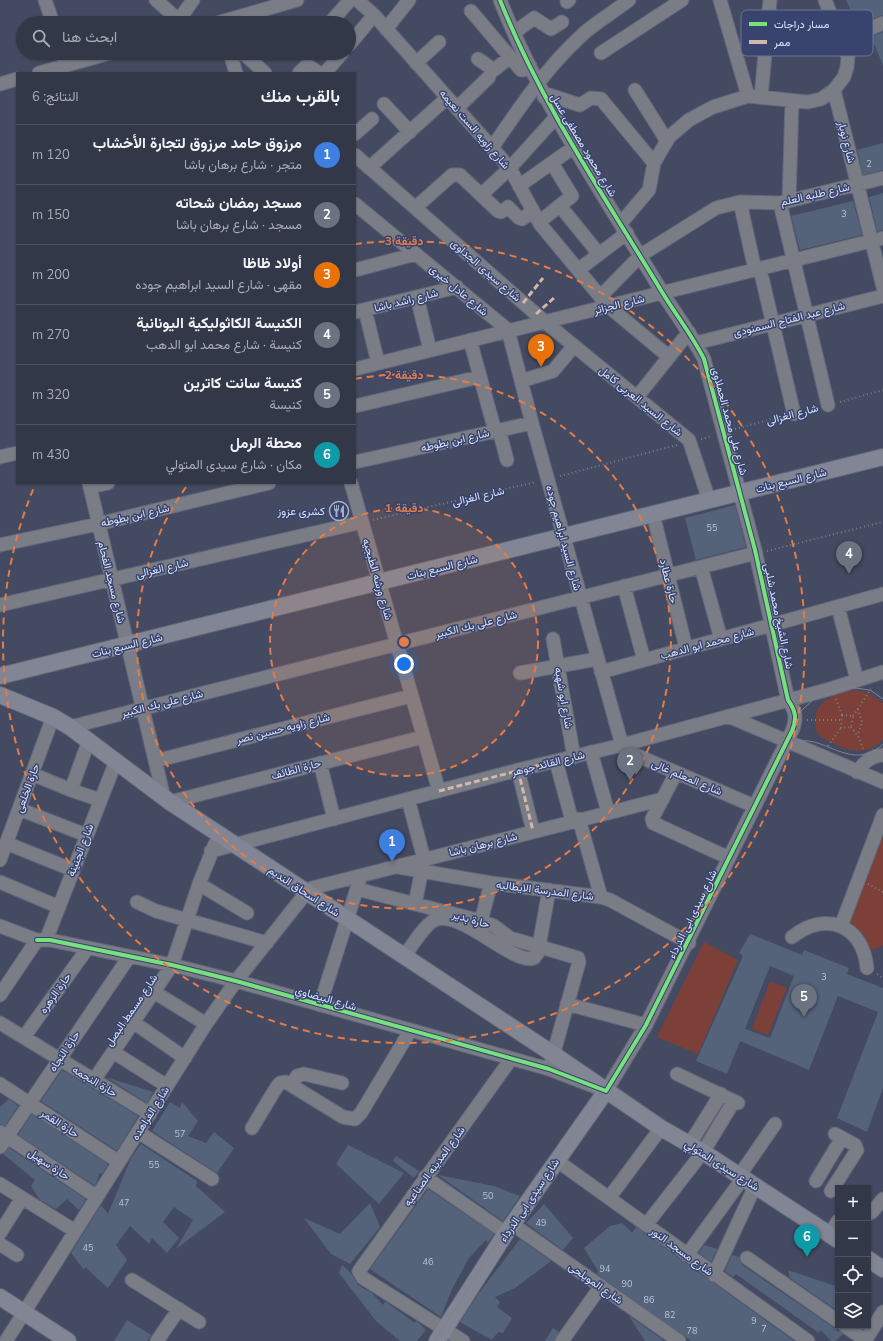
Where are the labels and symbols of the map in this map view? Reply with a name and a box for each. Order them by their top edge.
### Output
legend [741,10,873,56]
text: مسار دراجات [774,17,829,32]
text: ممر [773,35,791,50]
street label: شارع زاويه الست نعيمه [436,86,514,173]
street label: شارع محمود مصطفى عسل [547,91,621,200]
street label: شارع نوبار [834,119,859,165]
house number: 2 [866,158,872,170]
street label: شارع طلبه العلم [779,179,851,210]
house number: 3 [841,208,847,220]
text: 3 دقيقة [385,233,423,249]
street label: شارع سيدى الجداوى [447,236,524,305]
street label: شارع عادل خيرى [426,261,491,320]
street label: شارع راشد باشا [373,285,440,316]
street label: شارع الجزائر [591,291,646,318]
street label: شارع عبد الفتاح السمنودى [732,298,847,341]
pin: 3 [528,334,554,367]
street label: شارع السيد العربى كامل [596,363,686,440]
street label: شارع على محمد الحملاوى [708,365,751,477]
text: 2 دقيقة [385,367,423,383]
street label: شارع الغزالى [764,400,820,429]
street label: شارع ابن بطوطه [419,425,491,456]
street label: شارع السبع بنات [754,464,828,497]
street label: شارع الغزالى [450,483,506,510]
street label: شارع السيد ابراهيم جوده [542,484,585,593]
street label: شارع ابن بطوطه [99,500,171,531]
restaurant icon: كشرى عزوز [328,500,350,522]
text: 1 دقيقة [385,500,423,516]
place label: كشرى عزوز [277,504,325,519]
house number: 55 [707,522,717,534]
street label: شارع ورشه الطبجيه [359,537,396,622]
street label: شارع مسجد الفحام [94,539,129,625]
pin: 4 [836,541,862,574]
street label: شارع السبع بنات [405,551,479,584]
street label: شارع الغزالى [134,555,190,582]
street label: حارة عطارد [656,557,681,605]
street label: شارع الشيخ محمد شلبى [760,562,797,671]
street label: شارع على بك الكبير [433,607,519,642]
street label: شارع محمد ابو الدهب [659,624,756,663]
street label: شارع السبع بنات [90,629,164,662]
centre of rings [397,635,411,649]
your location [394,654,414,674]
street label: شارع ابو شهبه [551,666,576,730]
street label: شارع على بك الكبير [119,686,205,721]
street label: شارع زاويه حسين نصر [234,710,332,748]
street label: شارع القائد جوهر [509,747,587,780]
pin: 2 [617,748,643,781]
street label: حارة الطائف [270,756,323,783]
street label: شارع المعلم غالى [649,756,725,799]
street label: حارة الخلعى [12,762,43,815]
street label: شارع الجنينة [64,821,97,879]
pin: 1 [379,829,405,862]
street label: شارع برهان باشا [447,829,519,860]
street label: شارع اسحاق النديم [265,863,343,920]
street label: شارع سيدى ابى الدرداء [664,867,721,961]
street label: شارع المدرسة الايطاليه [495,877,595,904]
street label: حارة بدير [449,907,491,932]
street label: حارة الزهره [36,970,75,1017]
street label: شارع مسمط البصل [102,971,161,1049]
house number: 3 [821,971,827,983]
street label: شارع البيضاوي [293,983,359,1016]
pin: 5 [791,984,817,1017]
street label: حارة النجاه [45,1028,84,1075]
street label: حارة النجمه [69,1062,120,1101]
street label: شارع الفراهده [128,1083,173,1143]
street label: حارة القمر [37,1105,82,1141]
street label: شارع المدينه الصناعيه [400,1123,469,1209]
house number: 57 [175,1128,185,1140]
street label: شارع سيدى المتولي [681,1136,762,1196]
street label: حارة سهيل [25,1145,72,1184]
street label: شارع سيدى ابى الدرداء [496,1155,563,1245]
house number: 55 [149,1159,159,1171]
house number: 50 [483,1190,493,1202]
house number: 47 [119,1197,129,1209]
house number: 49 [536,1217,546,1229]
street label: شارع مسجد النور [646,1223,716,1280]
pin: 6 [794,1224,820,1257]
house number: 45 [83,1242,93,1254]
house number: 46 [423,1256,433,1268]
street label: شارع المويلحى [565,1259,626,1308]
house number: 94 [600,1263,611,1275]
house number: 90 [622,1278,632,1290]
house number: 86 [644,1294,654,1306]
house number: 82 [665,1309,675,1321]
house number: 9 [751,1315,757,1327]
house number: 7 [761,1323,767,1335]
house number: 78 [687,1325,697,1337]

